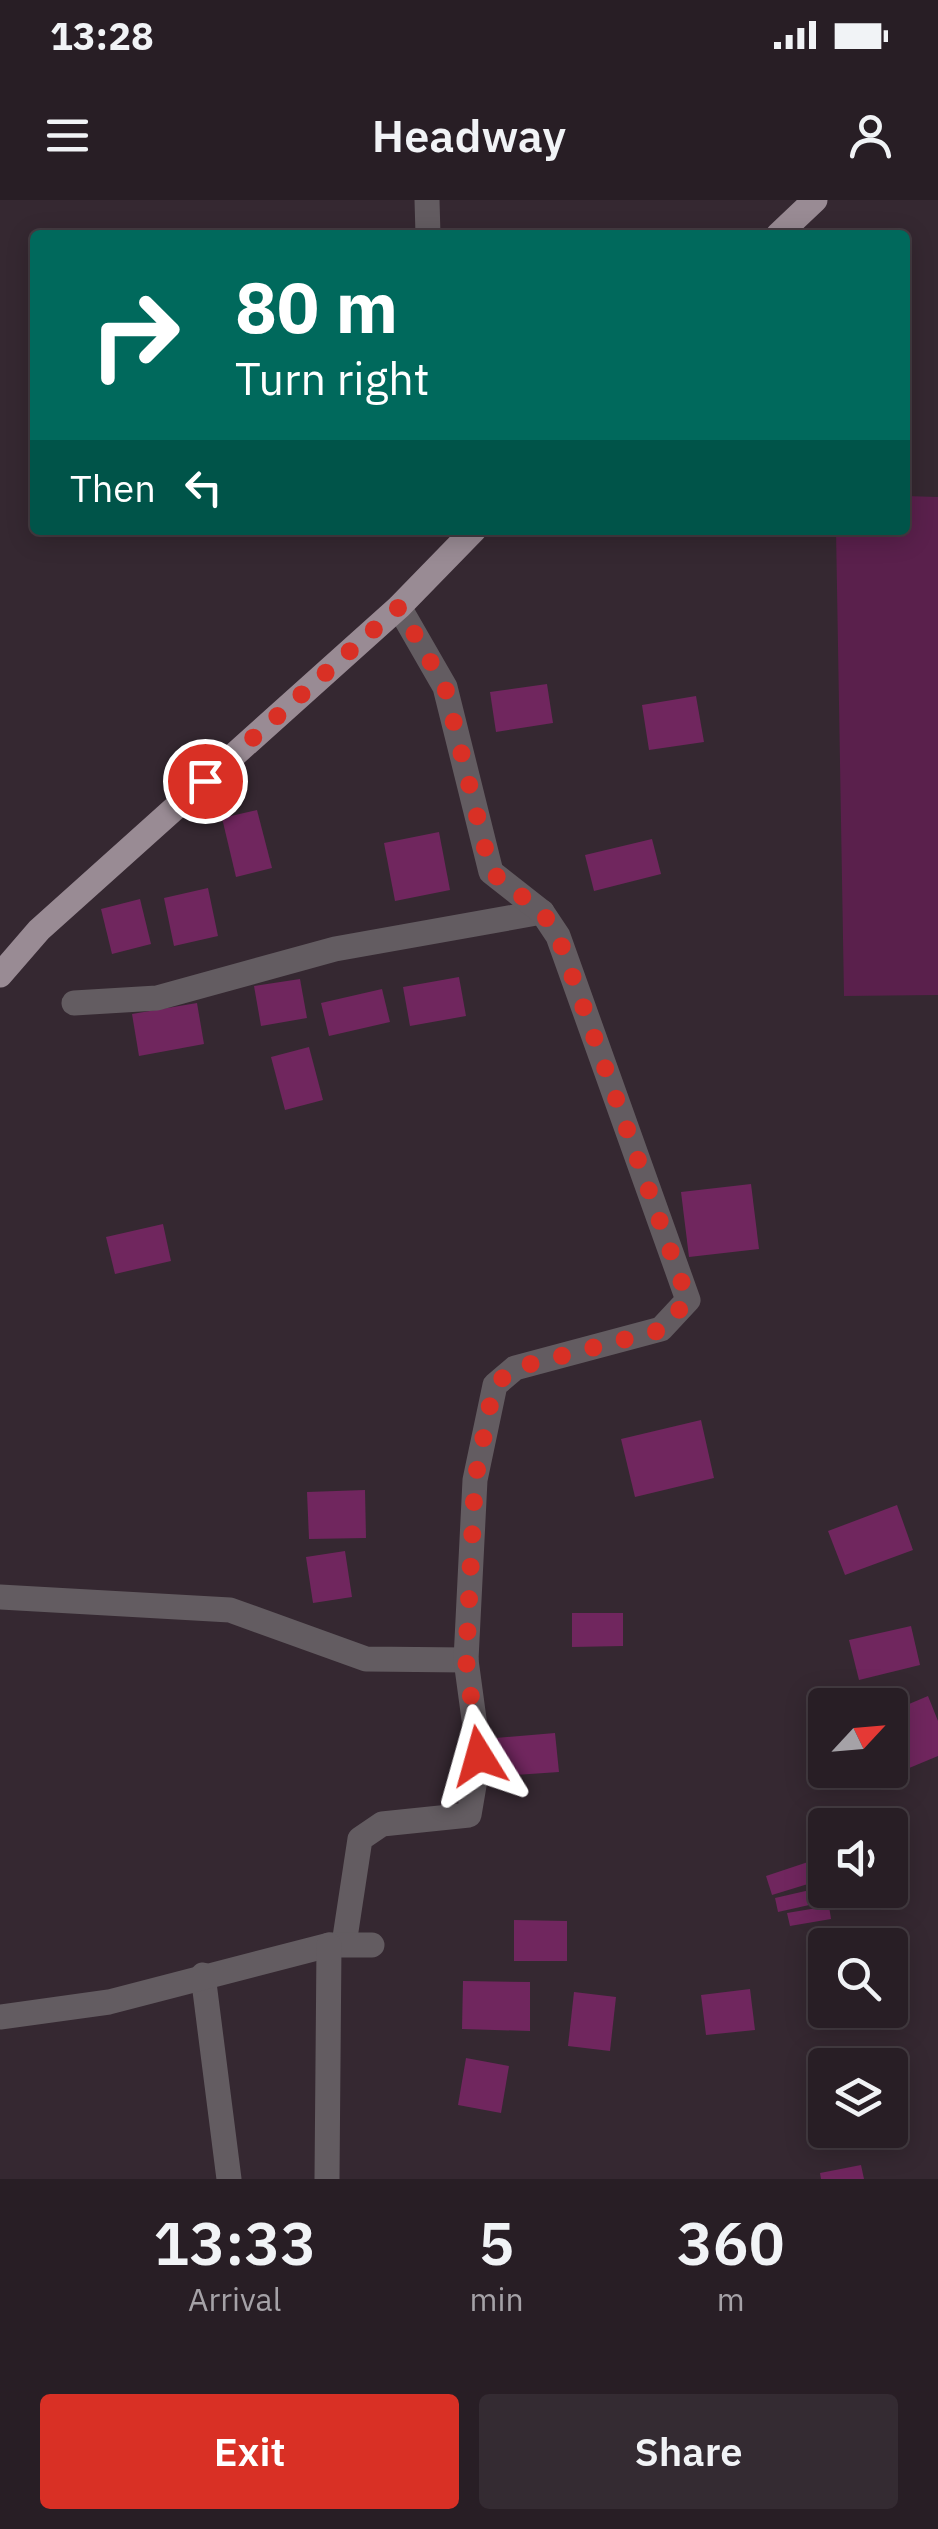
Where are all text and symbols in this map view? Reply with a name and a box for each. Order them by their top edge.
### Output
text: 13:28 [50,11,154,60]
text: Headway [372,106,566,164]
icon: menu [40,108,95,163]
icon: person [843,108,898,163]
text: 80 m [235,261,398,352]
icon: right [70,270,200,400]
text: Turn right [235,349,430,407]
icon: left [176,460,231,515]
text: Then [70,463,156,512]
pin [163,739,248,824]
icon: arrive [178,754,233,809]
north arrow [808,1688,908,1788]
map controls [808,1688,908,2148]
position arrow [427,1704,531,1808]
button: sound [808,1808,908,1908]
button: search [808,1928,908,2028]
button: layers [808,2048,908,2148]
text: 13:33 [153,2203,316,2282]
text: 5 [479,2203,515,2282]
text: 360 [677,2203,785,2282]
text: Arrival [188,2278,281,2320]
text: min [469,2278,524,2320]
text: m [717,2278,745,2320]
button: Exit [40,2394,459,2509]
button: Share [479,2394,898,2509]

